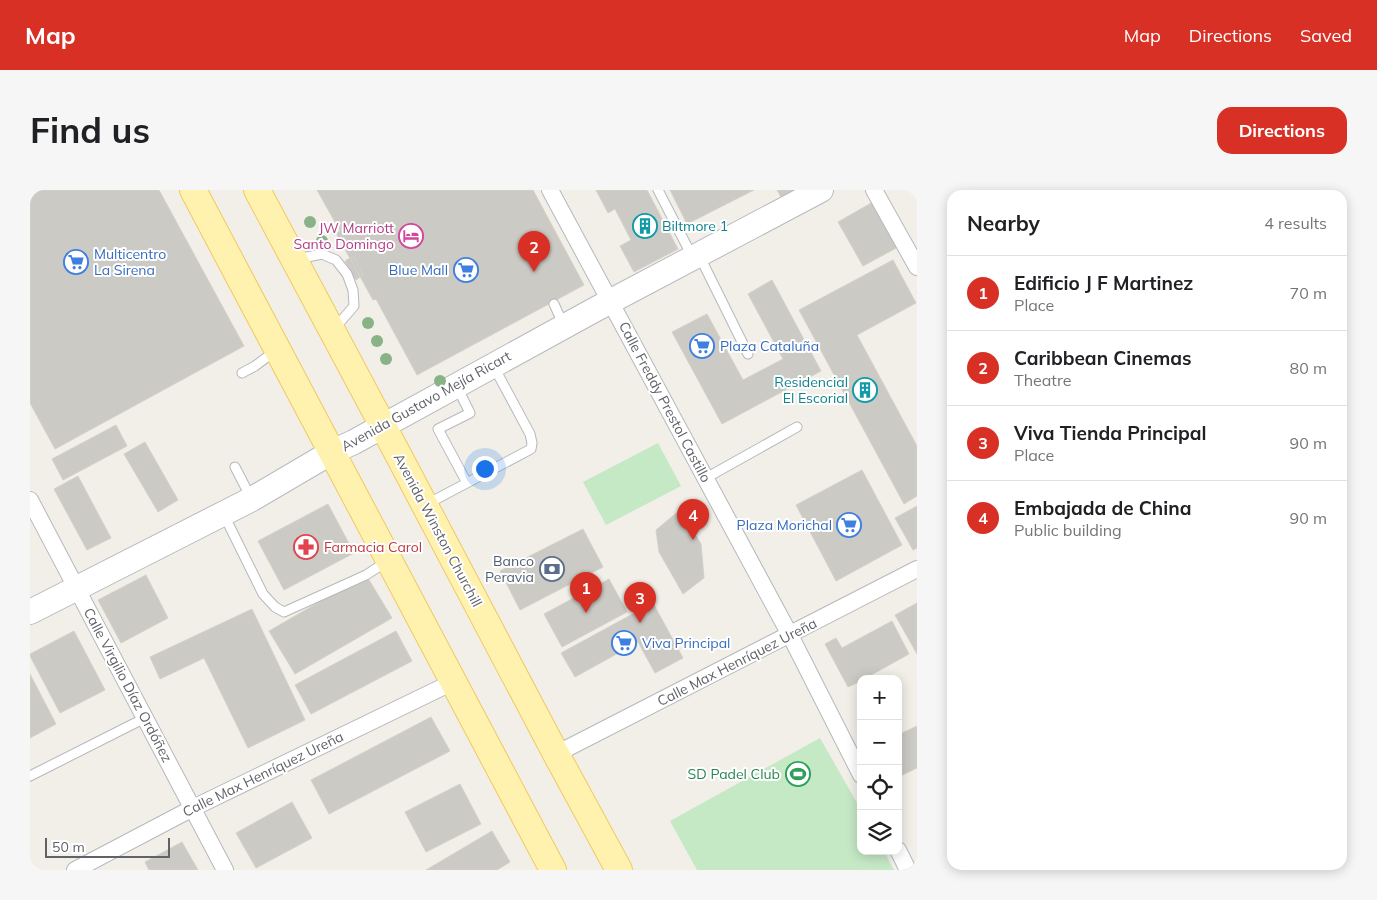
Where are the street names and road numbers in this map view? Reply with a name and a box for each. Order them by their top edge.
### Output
street label: Calle Freddy Prestol Castillo [615,318,715,486]
street label: Avenida Gustavo Mejía Ricart [338,347,514,455]
street label: Avenida Winston Churchill [390,450,486,610]
street label: Calle Virgilio Díaz Ordóñez [80,605,176,765]
street label: Calle Max Henríquez Ureña [654,614,820,710]
street label: Calle Max Henríquez Ureña [180,727,346,821]

